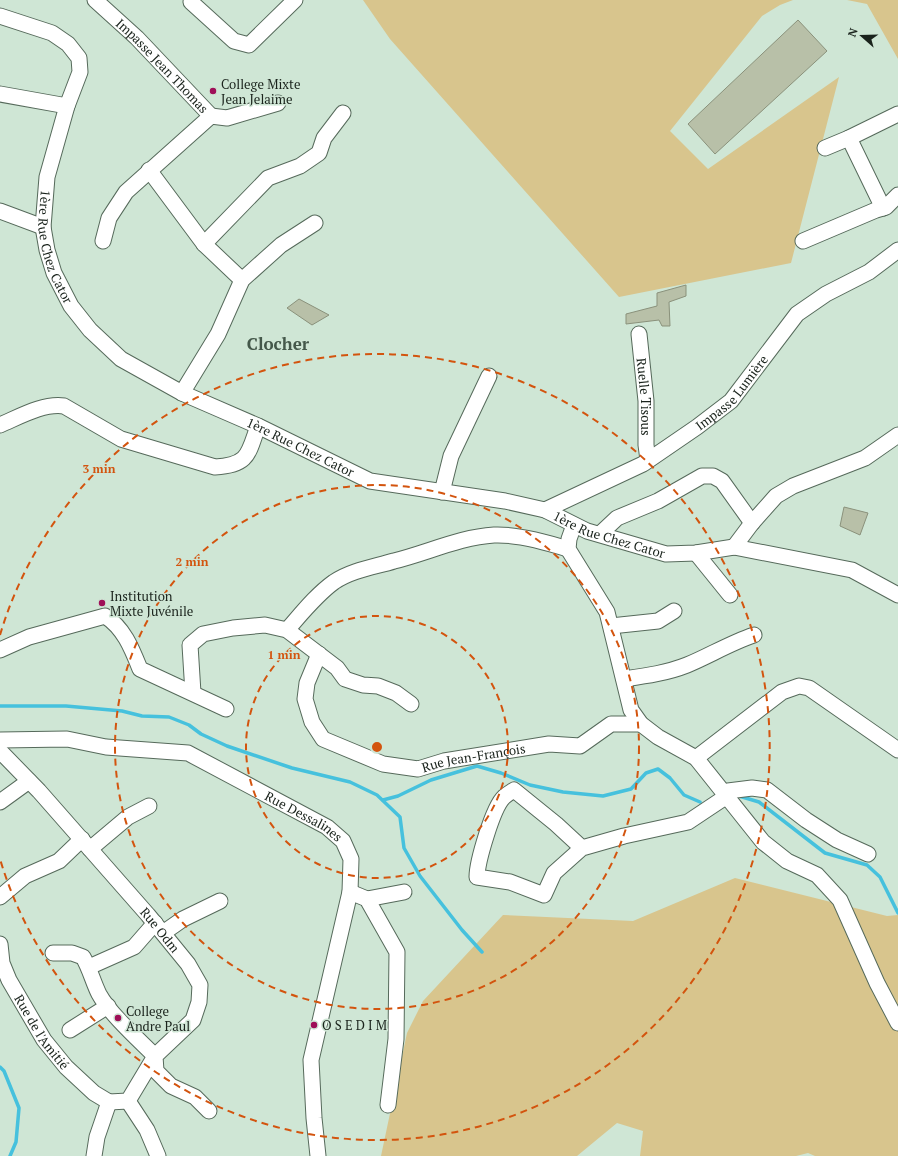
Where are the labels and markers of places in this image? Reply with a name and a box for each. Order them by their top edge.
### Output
place label: College Mixte Jean Jelaime [221,75,300,108]
marker: College Mixte Jean Jelaime [208,86,218,96]
place label: Institution Mixte Juvénile [110,587,193,620]
marker: Institution Mixte Juvénile [97,598,107,608]
centre of rings [370,740,384,754]
place label: College Andre Paul [126,1002,190,1035]
marker: College Andre Paul [113,1013,123,1023]
place label: O S E D I M [322,1016,387,1034]
marker: O S E D I M [309,1020,319,1030]

